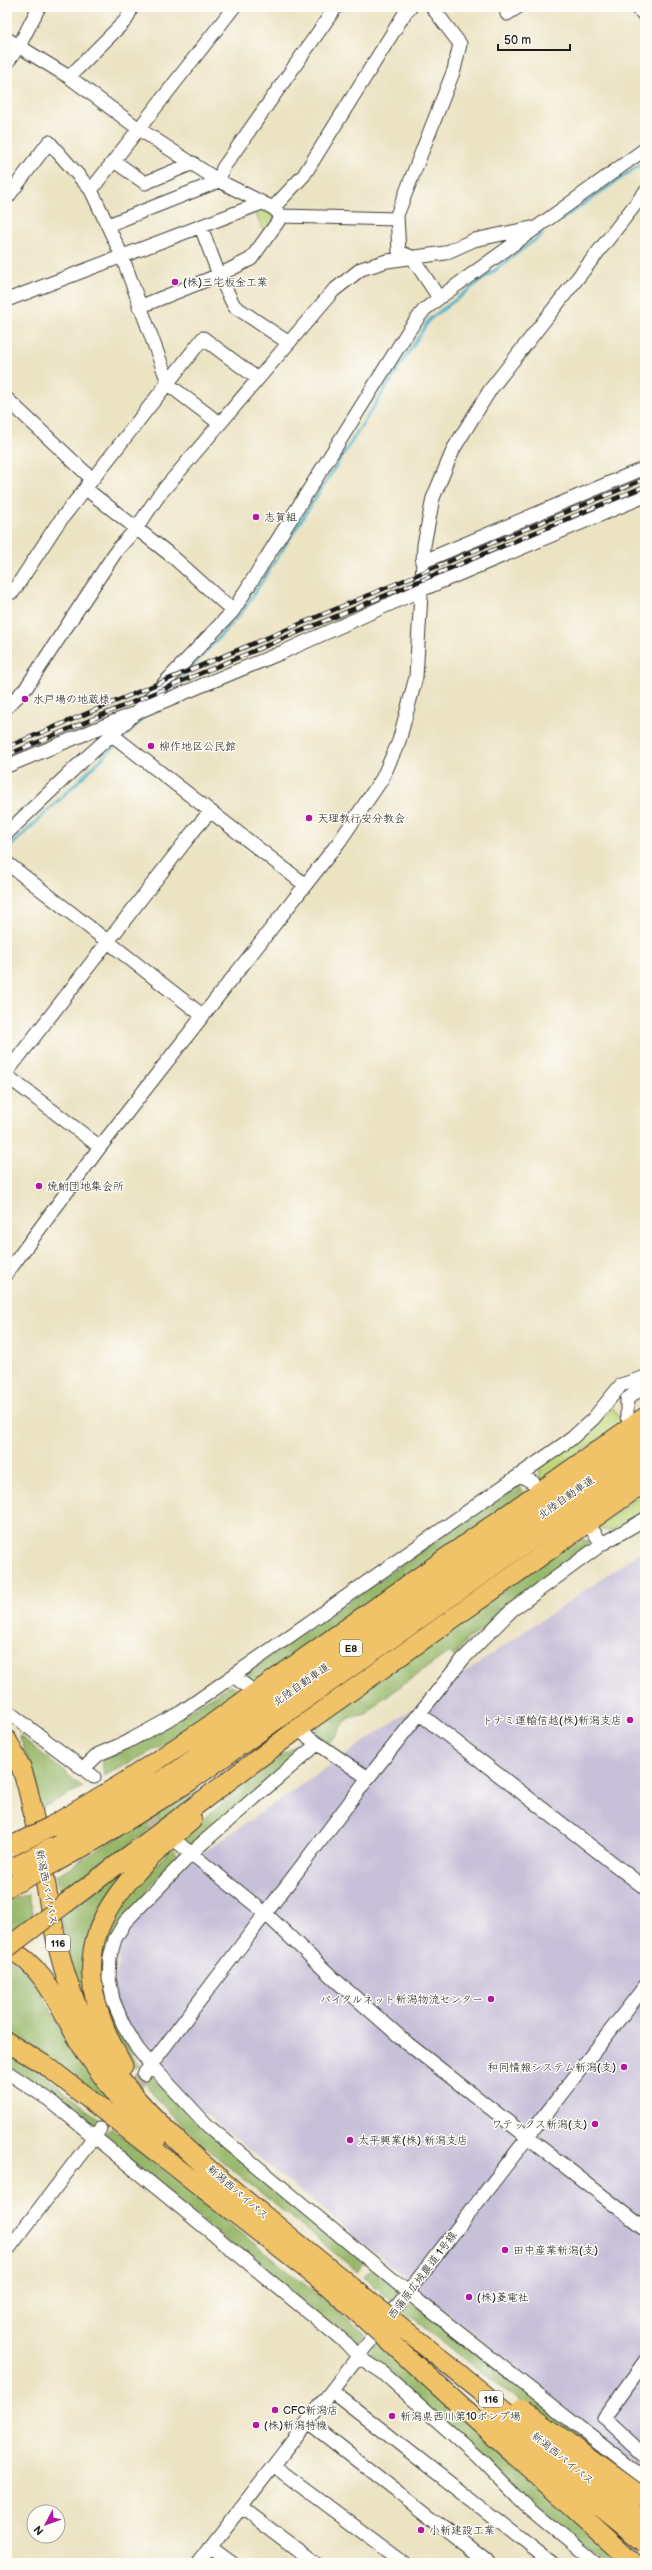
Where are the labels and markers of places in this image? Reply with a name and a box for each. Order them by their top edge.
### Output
place label: (株)三宅板金工業 [183,276,268,289]
marker: (株)三宅板金工業 [170,277,180,287]
place label: 志賀組 [264,511,297,524]
marker: 志賀組 [251,512,261,522]
place label: 水戸場の地蔵様 [33,693,110,706]
marker: 水戸場の地蔵様 [20,694,30,704]
place label: 柳作地区公民館 [159,740,236,753]
marker: 柳作地区公民館 [146,741,156,751]
place label: 天理教行安分教会 [317,812,405,825]
marker: 天理教行安分教会 [304,813,314,823]
place label: 焼鮒団地集会所 [47,1180,124,1193]
marker: 焼鮒団地集会所 [34,1181,44,1191]
place label: トナミ運輸信越(株)新潟支店 [482,1714,622,1727]
marker: トナミ運輸信越(株)新潟支店 [625,1715,635,1725]
place label: バイタルネット新潟物流センター [320,1993,483,2006]
marker: バイタルネット新潟物流センター [486,1994,496,2004]
place label: 和同情報システム新潟(支) [487,2061,616,2074]
marker: 和同情報システム新潟(支) [619,2062,629,2072]
place label: ワテックス新潟(支) [491,2118,587,2131]
marker: ワテックス新潟(支) [590,2119,600,2129]
place label: 太平興業(株) 新潟支店 [358,2134,468,2147]
marker: 太平興業(株) 新潟支店 [345,2135,355,2145]
place label: 田中産業新潟(支) [513,2244,598,2257]
marker: 田中産業新潟(支) [500,2245,510,2255]
place label: (株)菱電社 [477,2291,529,2304]
marker: (株)菱電社 [464,2292,474,2302]
place label: CFC新潟店 [283,2404,338,2417]
marker: CFC新潟店 [270,2405,280,2415]
place label: 新潟県西川第10ポンプ場 [400,2410,521,2423]
marker: 新潟県西川第10ポンプ場 [387,2411,397,2421]
place label: (株)新潟特機 [264,2419,327,2432]
marker: (株)新潟特機 [251,2420,261,2430]
place label: 小新建設工業 [429,2524,495,2537]
marker: 小新建設工業 [416,2525,426,2535]

